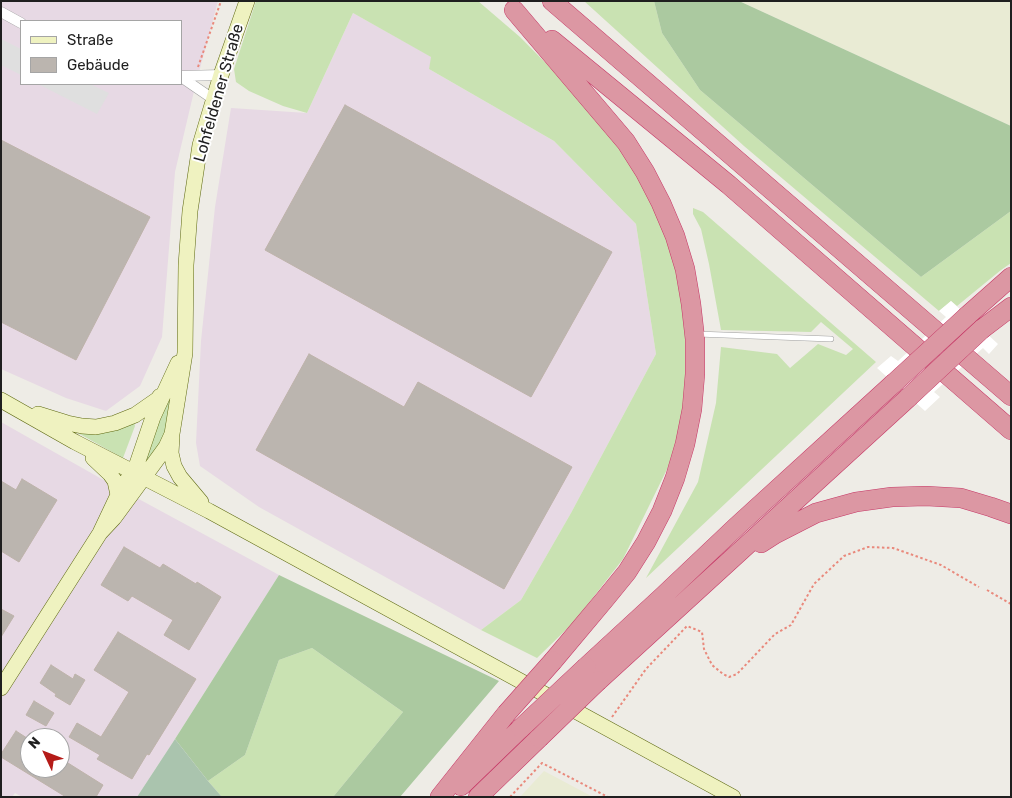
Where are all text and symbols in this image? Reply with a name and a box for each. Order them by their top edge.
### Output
legend [20,20,182,85]
street label: Lohfeldener Straße [190,22,248,164]
text: Straße [67,31,113,49]
text: Gebäude [67,56,129,74]
north arrow [20,728,70,778]
text: N [25,734,44,753]

